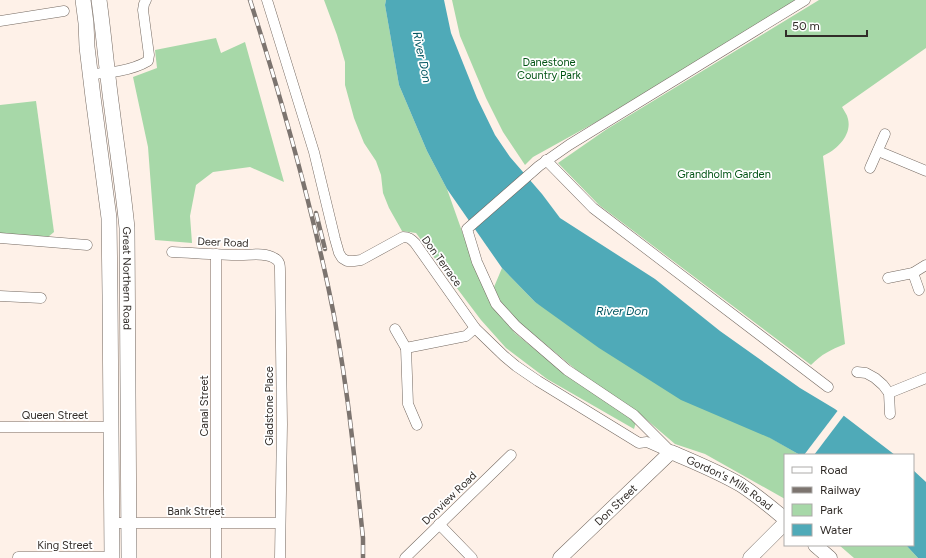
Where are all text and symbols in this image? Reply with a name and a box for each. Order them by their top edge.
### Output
scale bar [786,12,867,38]
text: 50 m [792,19,820,33]
water label: River Don [410,30,434,84]
park label: Danestone Country Park [517,56,582,82]
park label: Grandholm Garden [677,168,771,181]
street label: Great Northern Road [120,226,134,330]
street label: Don Terrace [419,234,464,289]
street label: Deer Road [197,235,249,250]
water label: River Don [596,304,648,318]
street label: Gladstone Place [263,366,276,446]
street label: Canal Street [198,375,211,437]
street label: Queen Street [22,409,88,422]
street label: Gordon's Mills Road [684,453,775,513]
legend [784,454,914,546]
text: Road [820,463,848,477]
street label: Donview Road [419,469,479,528]
street label: Don Street [592,482,640,528]
text: Railway [820,483,861,497]
text: Park [820,503,843,517]
street label: Bank Street [167,505,225,518]
text: Water [820,523,852,537]
street label: King Street [37,539,93,552]

